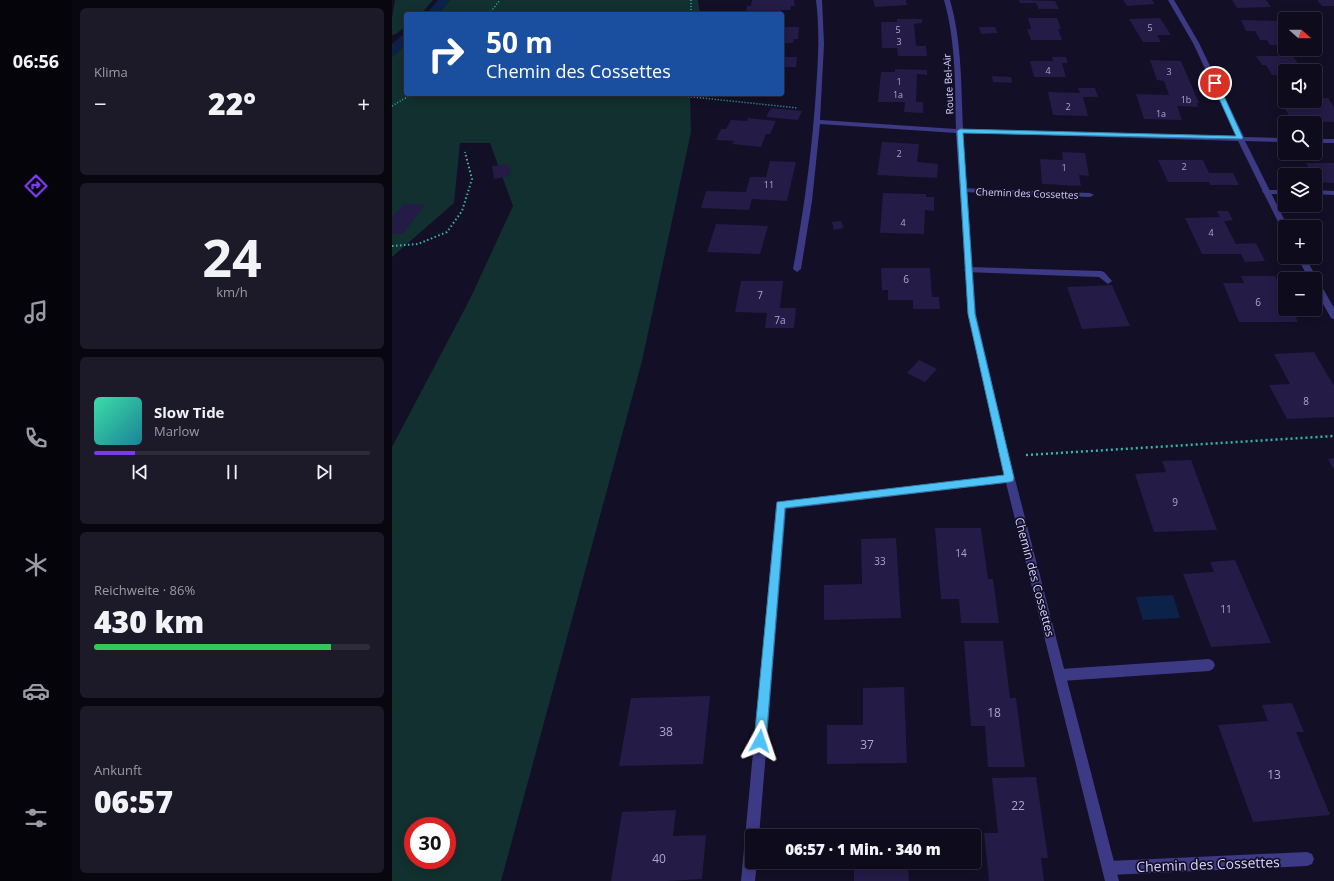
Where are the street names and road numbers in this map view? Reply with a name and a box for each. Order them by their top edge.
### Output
street label: Route Bel-Air [939,53,957,115]
street label: Chemin des Cossettes [975,184,1079,202]
street label: Chemin des Cossettes [1011,515,1059,639]
street label: Chemin des Cossettes [1136,852,1280,876]

